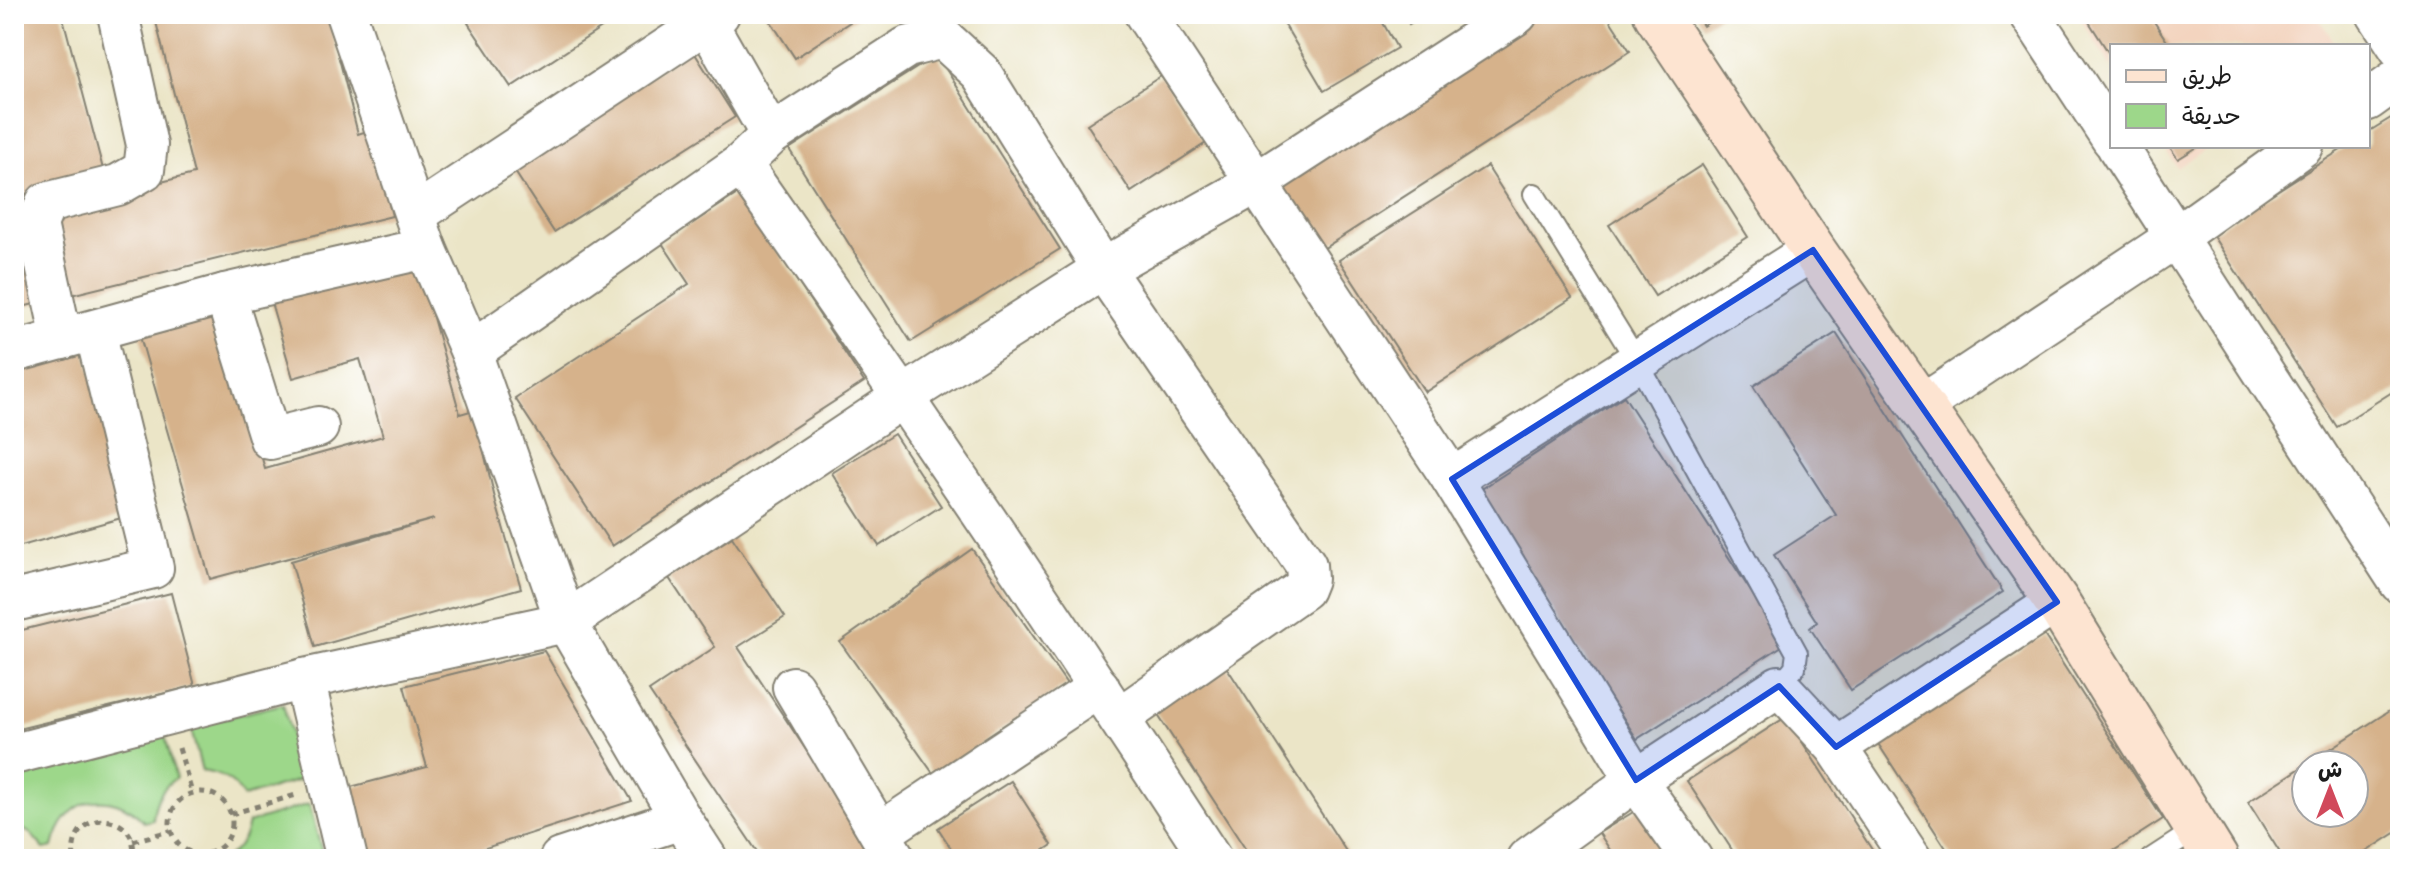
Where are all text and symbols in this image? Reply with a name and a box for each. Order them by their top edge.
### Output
legend [2110,44,2370,148]
text: طريق [2182,62,2232,93]
text: حديقة [2182,102,2241,133]
north arrow [2290,749,2370,829]
text: ش [2318,757,2342,785]

